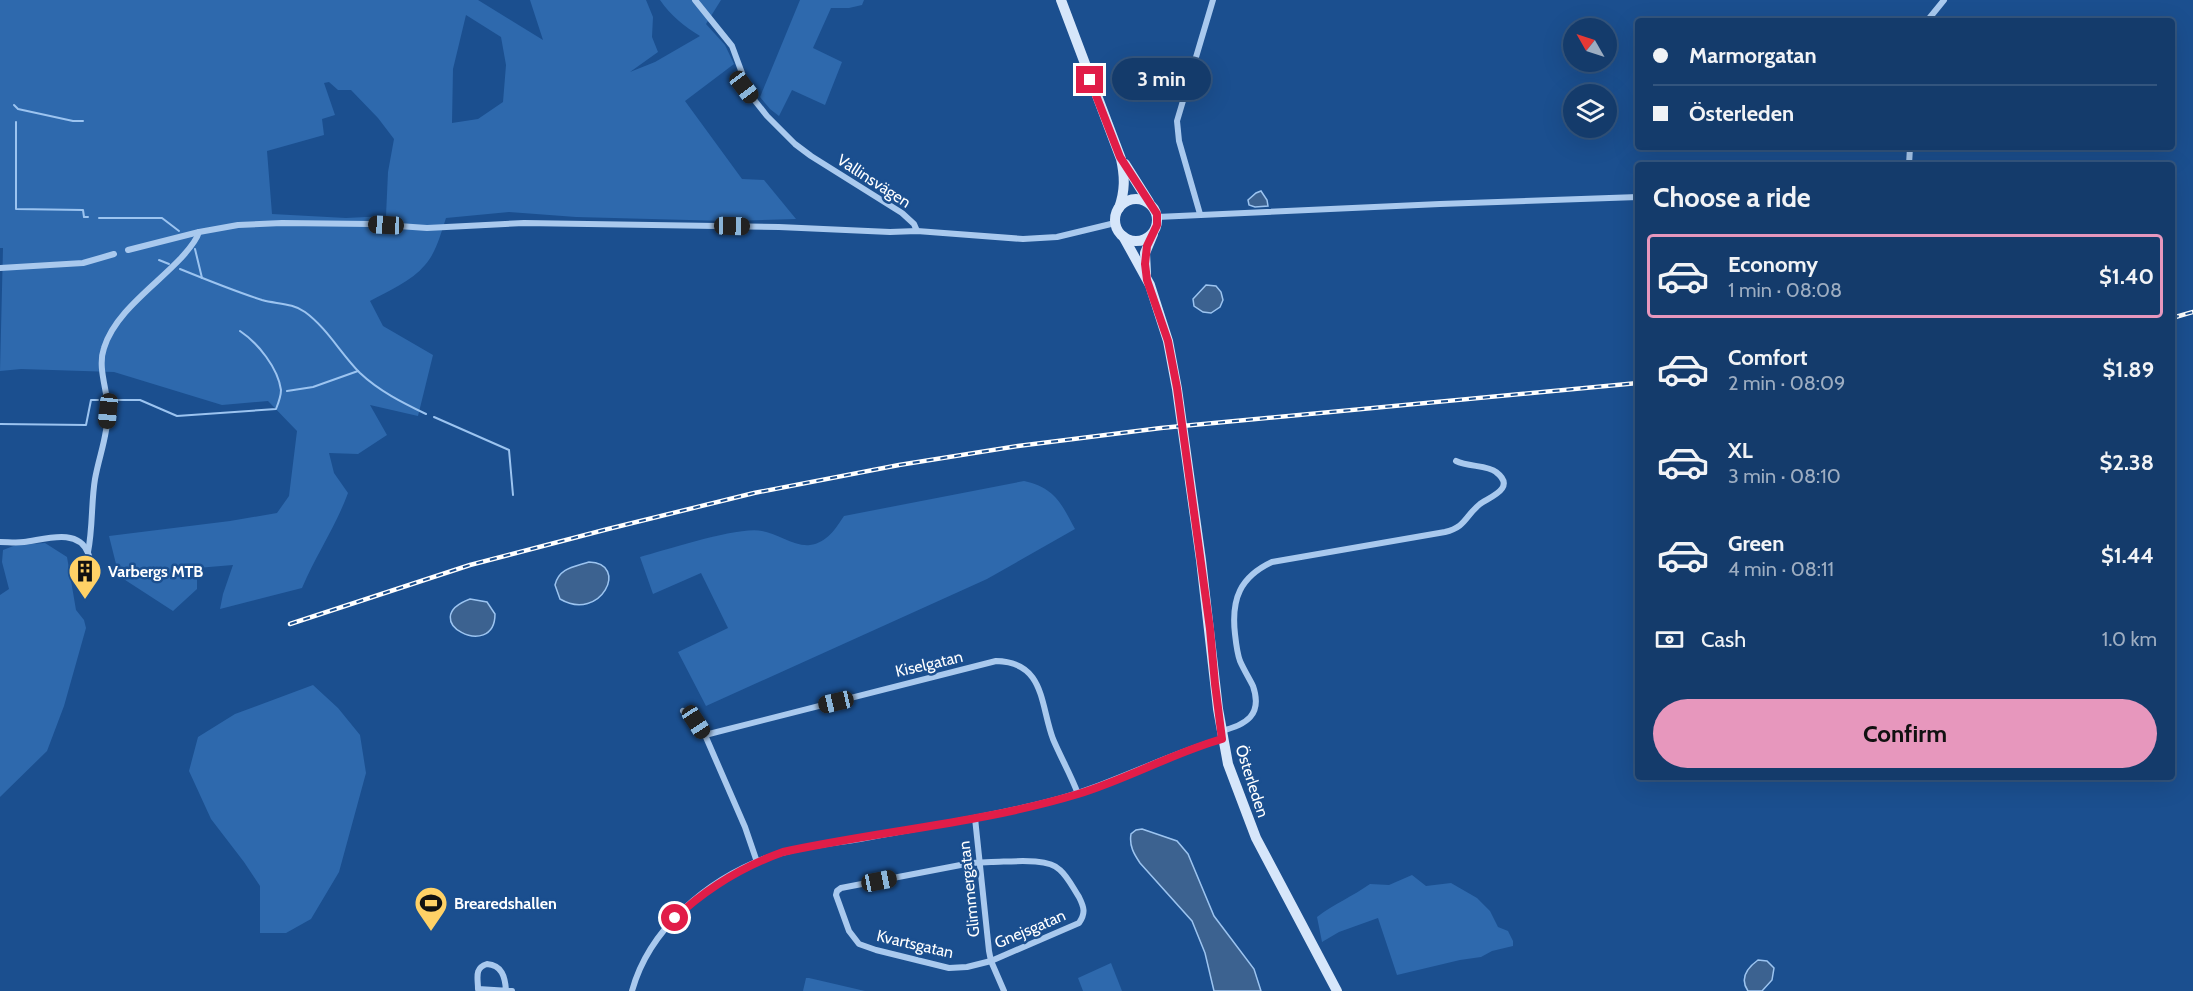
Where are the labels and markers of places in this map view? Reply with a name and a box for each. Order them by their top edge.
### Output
building icon: Varbergs MTB [67,553,103,600]
place label: Varbergs MTB [108,562,203,581]
sports icon: Brearedshallen [413,885,449,932]
place label: Brearedshallen [454,894,557,913]

